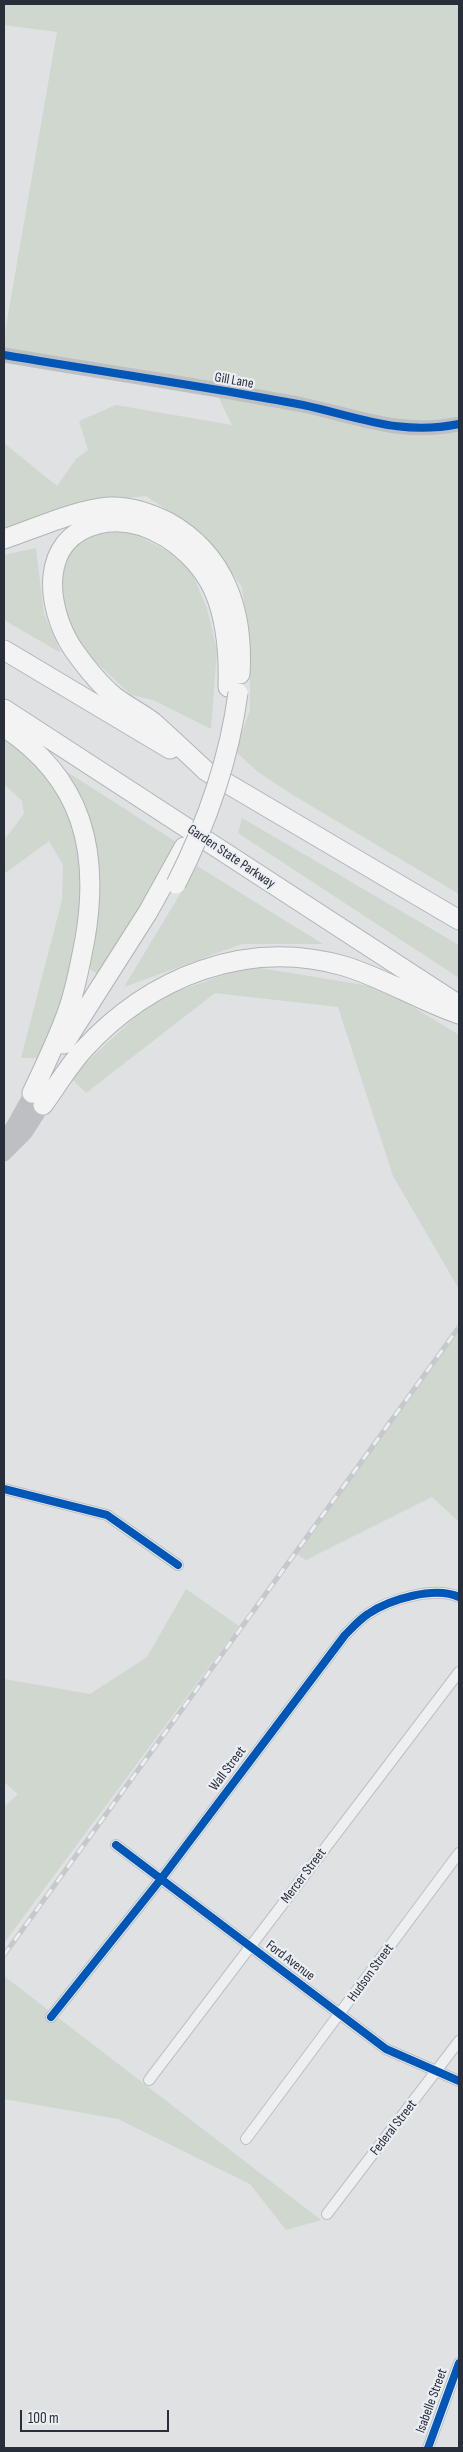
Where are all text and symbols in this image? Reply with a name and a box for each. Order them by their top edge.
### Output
street label: Gill Lane [213,369,255,393]
street label: Garden State Parkway [184,821,278,893]
street label: Wall Street [206,1744,250,1794]
street label: Mercer Street [278,1845,330,1907]
street label: Ford Avenue [262,1937,318,1985]
street label: Hudson Street [344,1941,398,2005]
street label: Federal Street [367,2097,421,2159]
street label: Isabelle Street [413,2367,451,2435]
scale bar [22,2400,171,2432]
text: 100 m [28,2409,59,2428]

